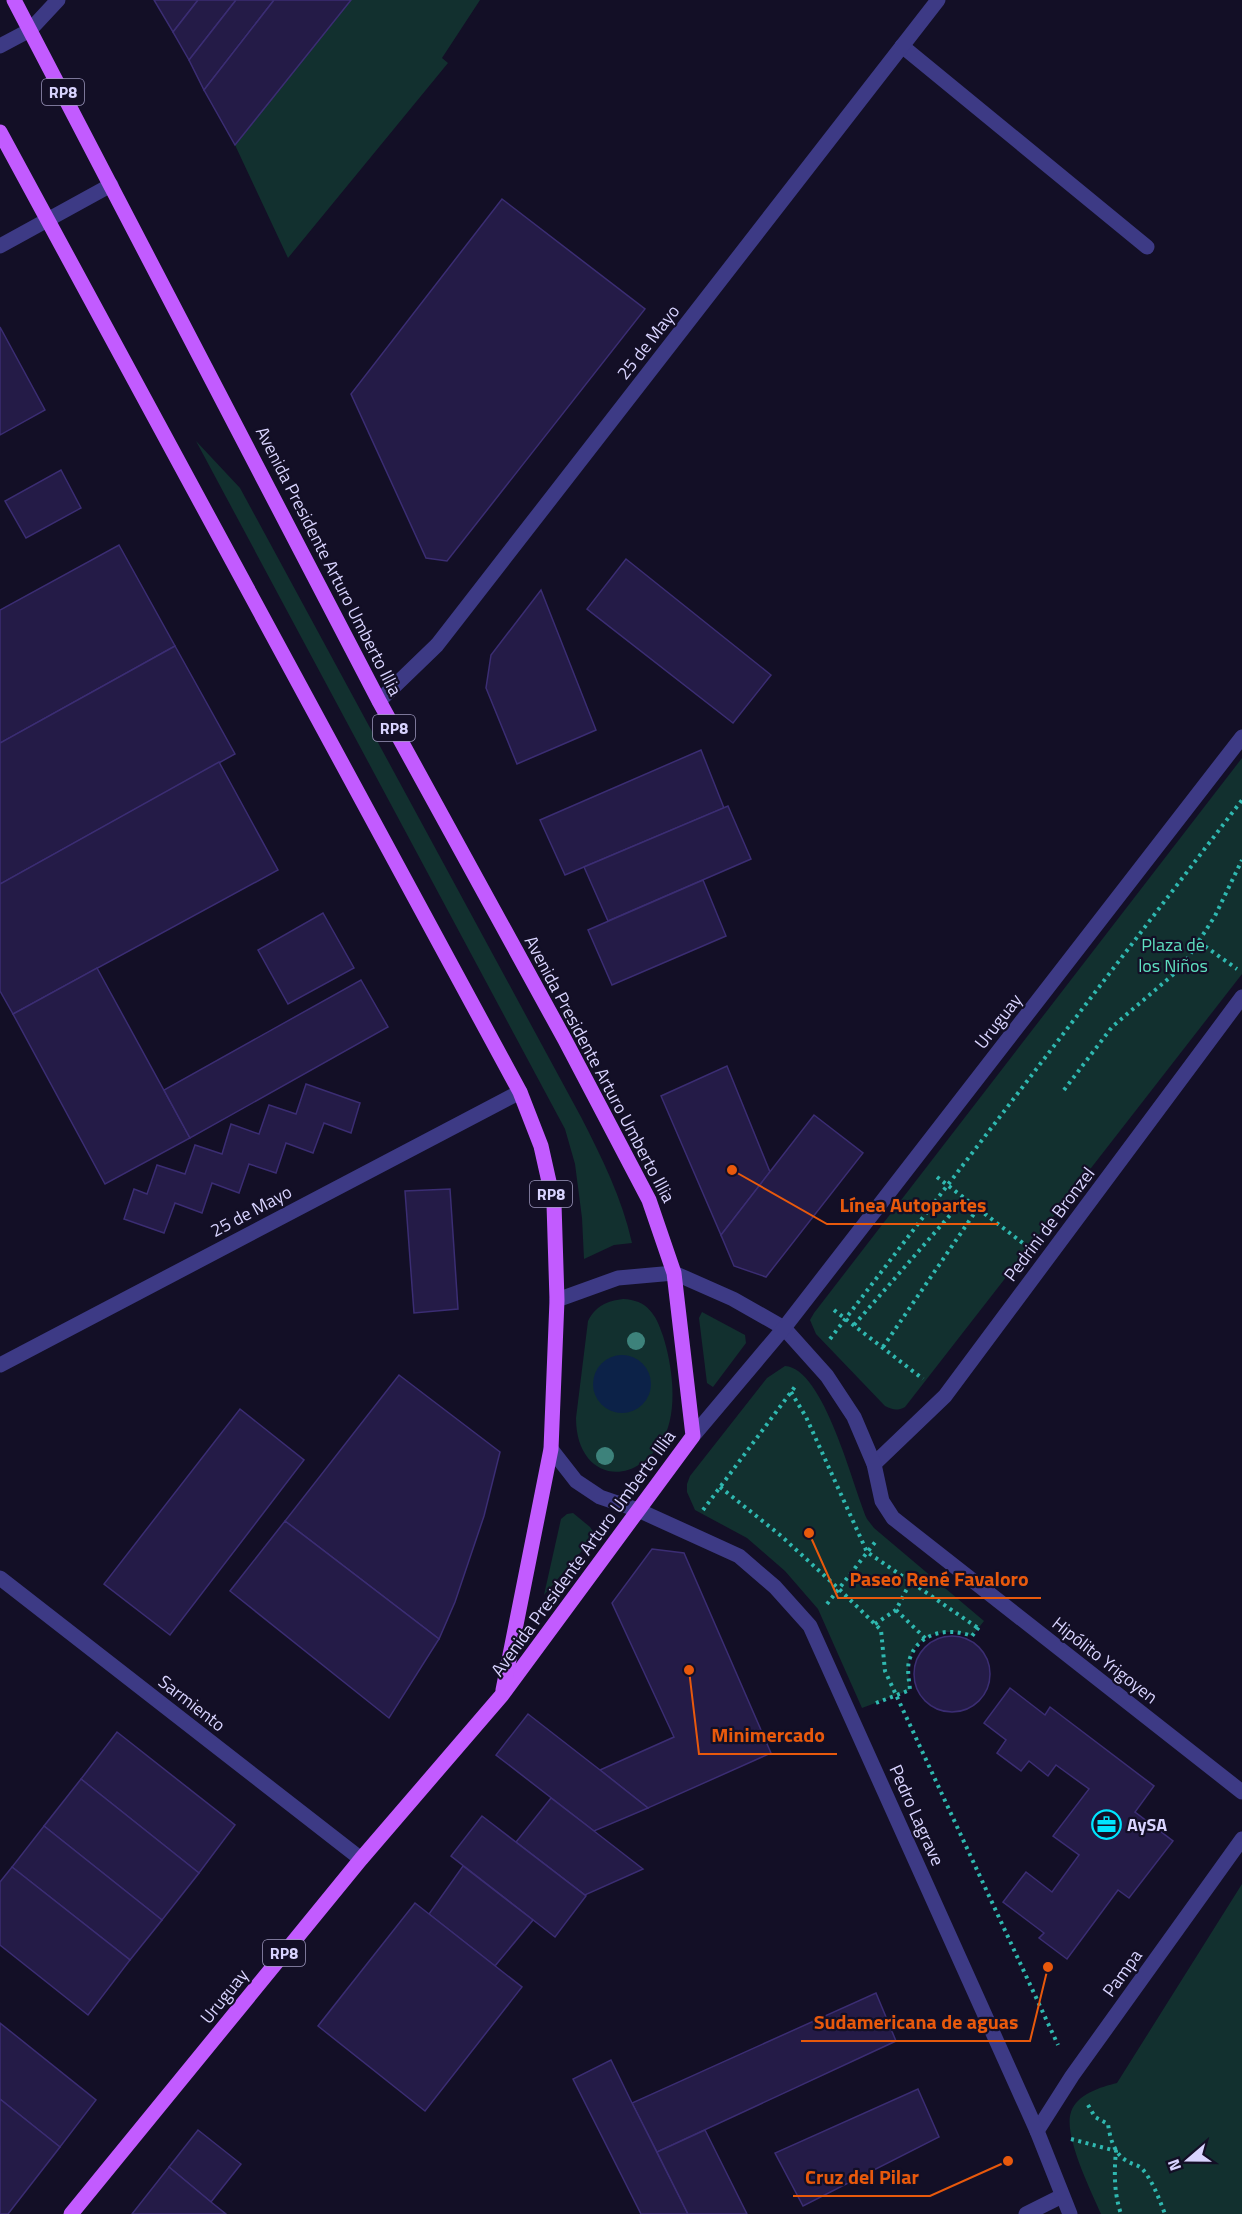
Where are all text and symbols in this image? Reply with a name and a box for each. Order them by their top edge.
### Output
road number: RP8 [42,79,84,105]
street label: 25 de Mayo [610,299,686,385]
street label: Avenida Presidente Arturo Umberto Illia [249,422,409,700]
road number: RP8 [373,715,415,741]
street label: Avenida Presidente Arturo Umberto Illia [518,931,682,1207]
park label: Plaza de los Niños [1138,931,1208,979]
street label: Uruguay [968,987,1028,1054]
street label: Pedrini de Bronzel [997,1161,1101,1287]
street label: 25 de Mayo [205,1178,297,1244]
road number: RP8 [530,1181,572,1207]
callout: Línea Autopartes [827,1186,998,1224]
text: Línea Autopartes [840,1189,986,1220]
street label: Avenida Presidente Arturo Umberto Illia [484,1424,682,1682]
callout: Paseo René Favaloro [838,1560,1041,1598]
text: Paseo René Favaloro [849,1563,1029,1594]
street label: Hipólito Yrigoyen [1046,1610,1164,1710]
street label: Sarmiento [153,1668,231,1738]
callout: Minimercado [699,1716,837,1754]
text: Minimercado [711,1719,825,1750]
street label: Pedro Lagrave [883,1760,951,1870]
office icon: AySA [1090,1808,1122,1840]
place label: AySA [1127,1811,1167,1838]
road number: RP8 [263,1940,305,1966]
street label: Pampa [1095,1944,1149,2002]
street label: Uruguay [193,1962,255,2029]
callout: Sudamericana de aguas [801,2003,1030,2041]
text: Sudamericana de aguas [814,2006,1018,2037]
north arrow [1158,2130,1218,2190]
text: N [1161,2156,1187,2174]
callout: Cruz del Pilar [793,2158,930,2196]
text: Cruz del Pilar [805,2161,919,2192]

